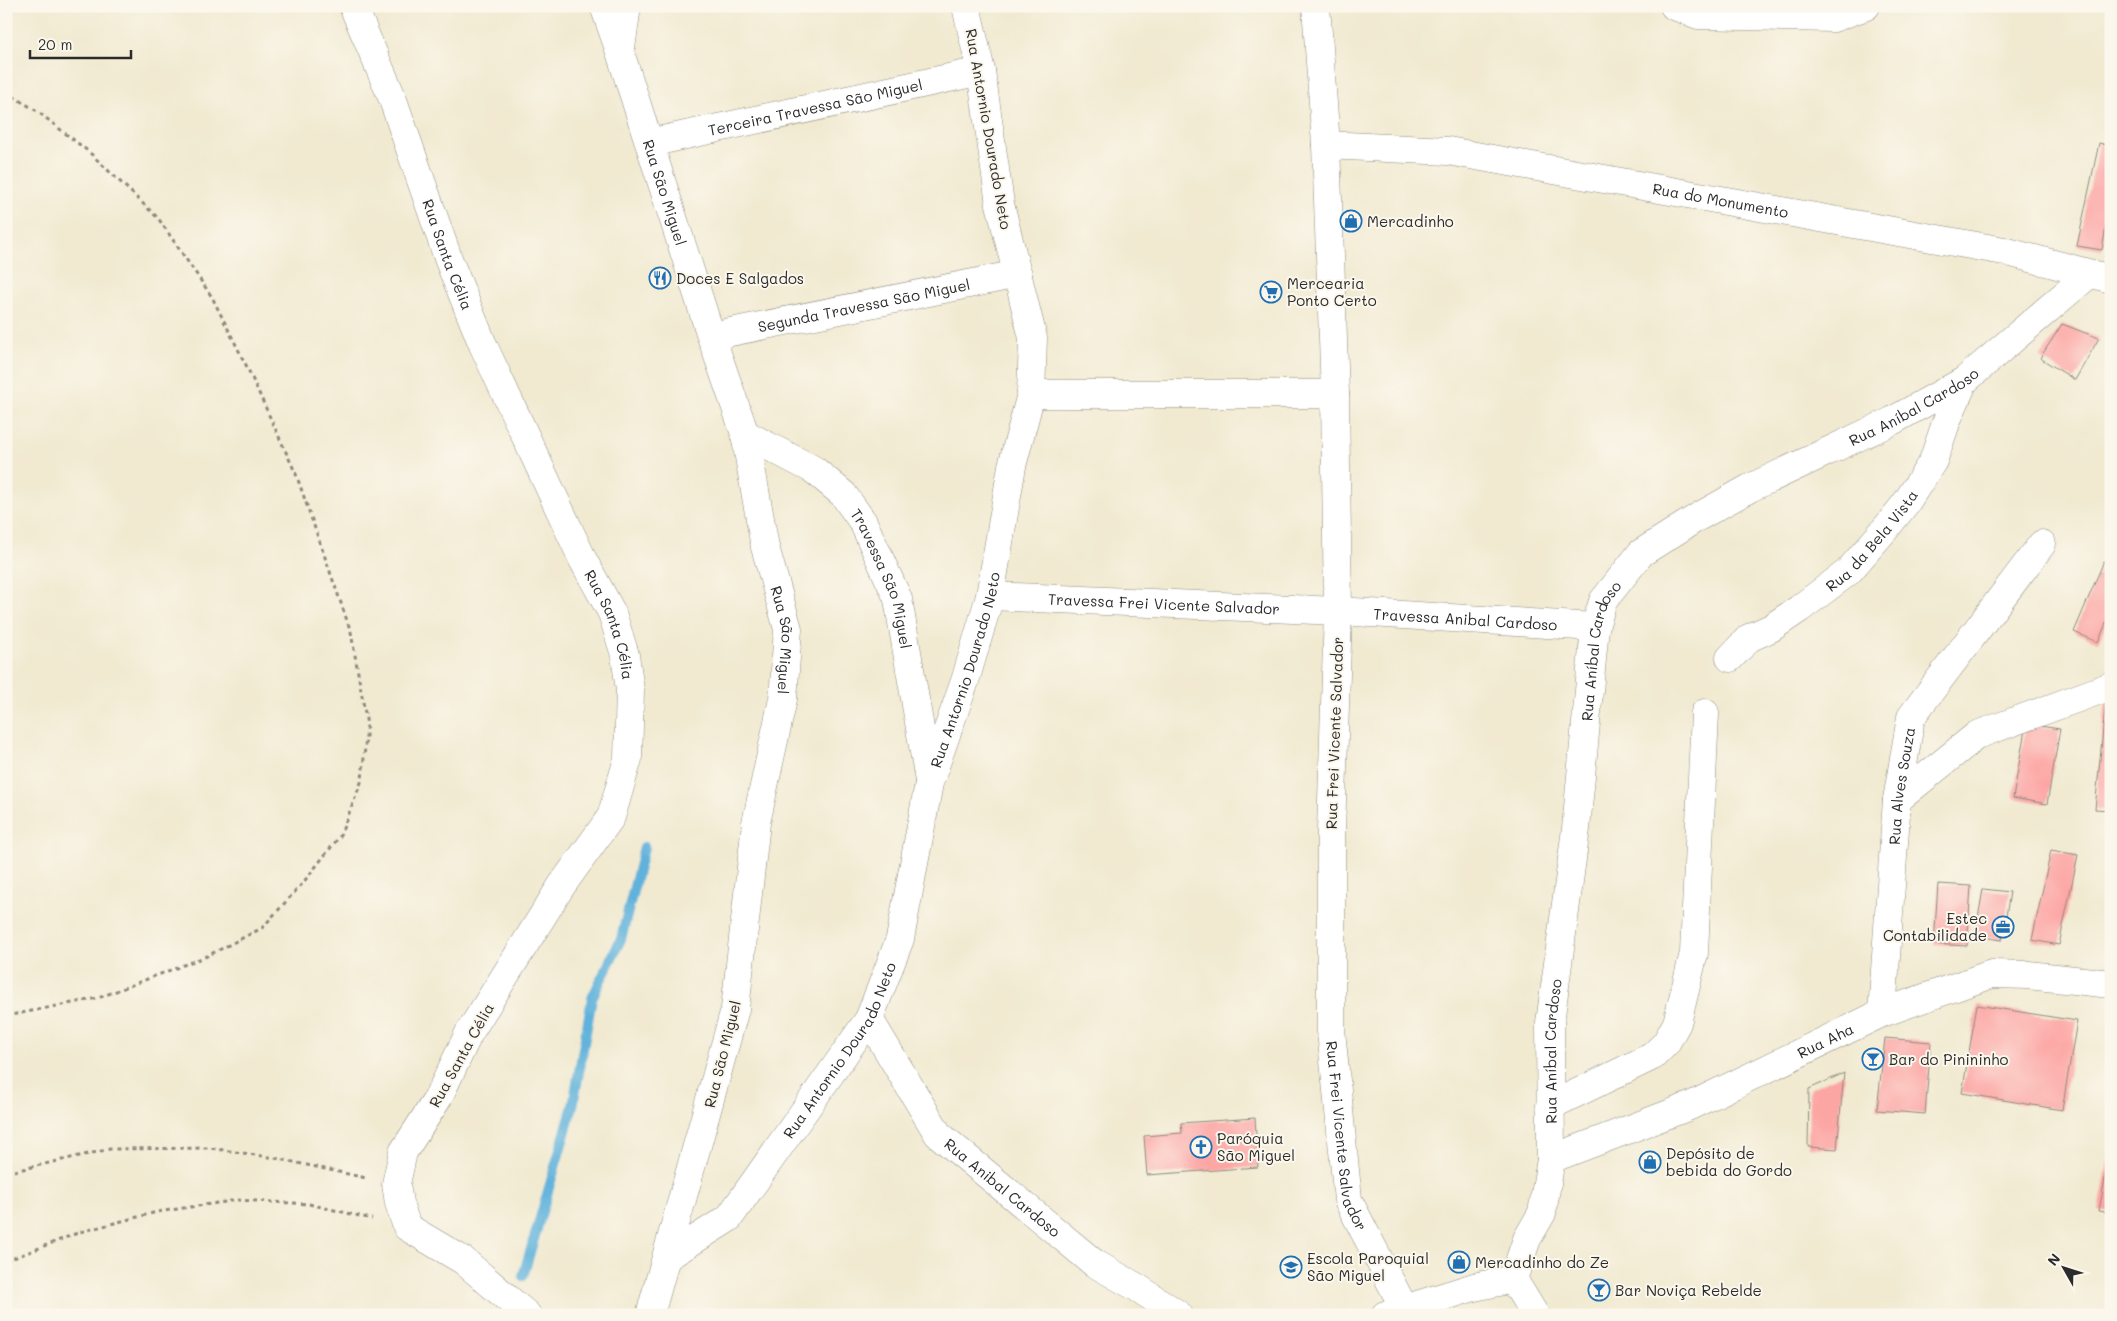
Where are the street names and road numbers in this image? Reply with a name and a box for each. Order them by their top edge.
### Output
street label: Rua Antornio Dourado Neto [961,27,1017,231]
street label: Terceira Travessa São Miguel [706,74,924,140]
street label: Rua São Miguel [639,137,691,248]
street label: Rua do Monumento [1651,178,1790,222]
street label: Rua Santa Célia [418,196,478,313]
street label: Segunda Travessa São Miguel [756,274,972,336]
street label: Rua Aníbal Cardoso [1845,363,1983,450]
street label: Rua da Bela Vista [1821,486,1922,596]
street label: Travessa São Miguel [846,504,916,650]
street label: Rua Santa Célia [580,566,638,681]
street label: Rua Antornio Dourado Neto [925,570,1004,770]
street label: Rua Aníbal Cardoso [1576,576,1626,722]
street label: Rua São Miguel [766,583,798,695]
street label: Travessa Frei Vicente Salvador [1047,589,1280,618]
street label: Travessa Anibal Cardoso [1373,603,1558,635]
street label: Rua Frei Vicente Salvador [1321,636,1347,830]
street label: Rua Alves Souza [1884,725,1919,846]
street label: Rua Antornio Dourado Neto [778,959,900,1142]
street label: Rua Aníbal Cardoso [1540,978,1566,1124]
street label: Rua São Miguel [699,998,745,1110]
street label: Rua Santa Célia [424,999,498,1111]
street label: Rua Aha [1794,1018,1857,1063]
street label: Rua Frei Vicente Salvador [1322,1040,1372,1234]
street label: Rua Anibal Cardoso [940,1134,1065,1241]

